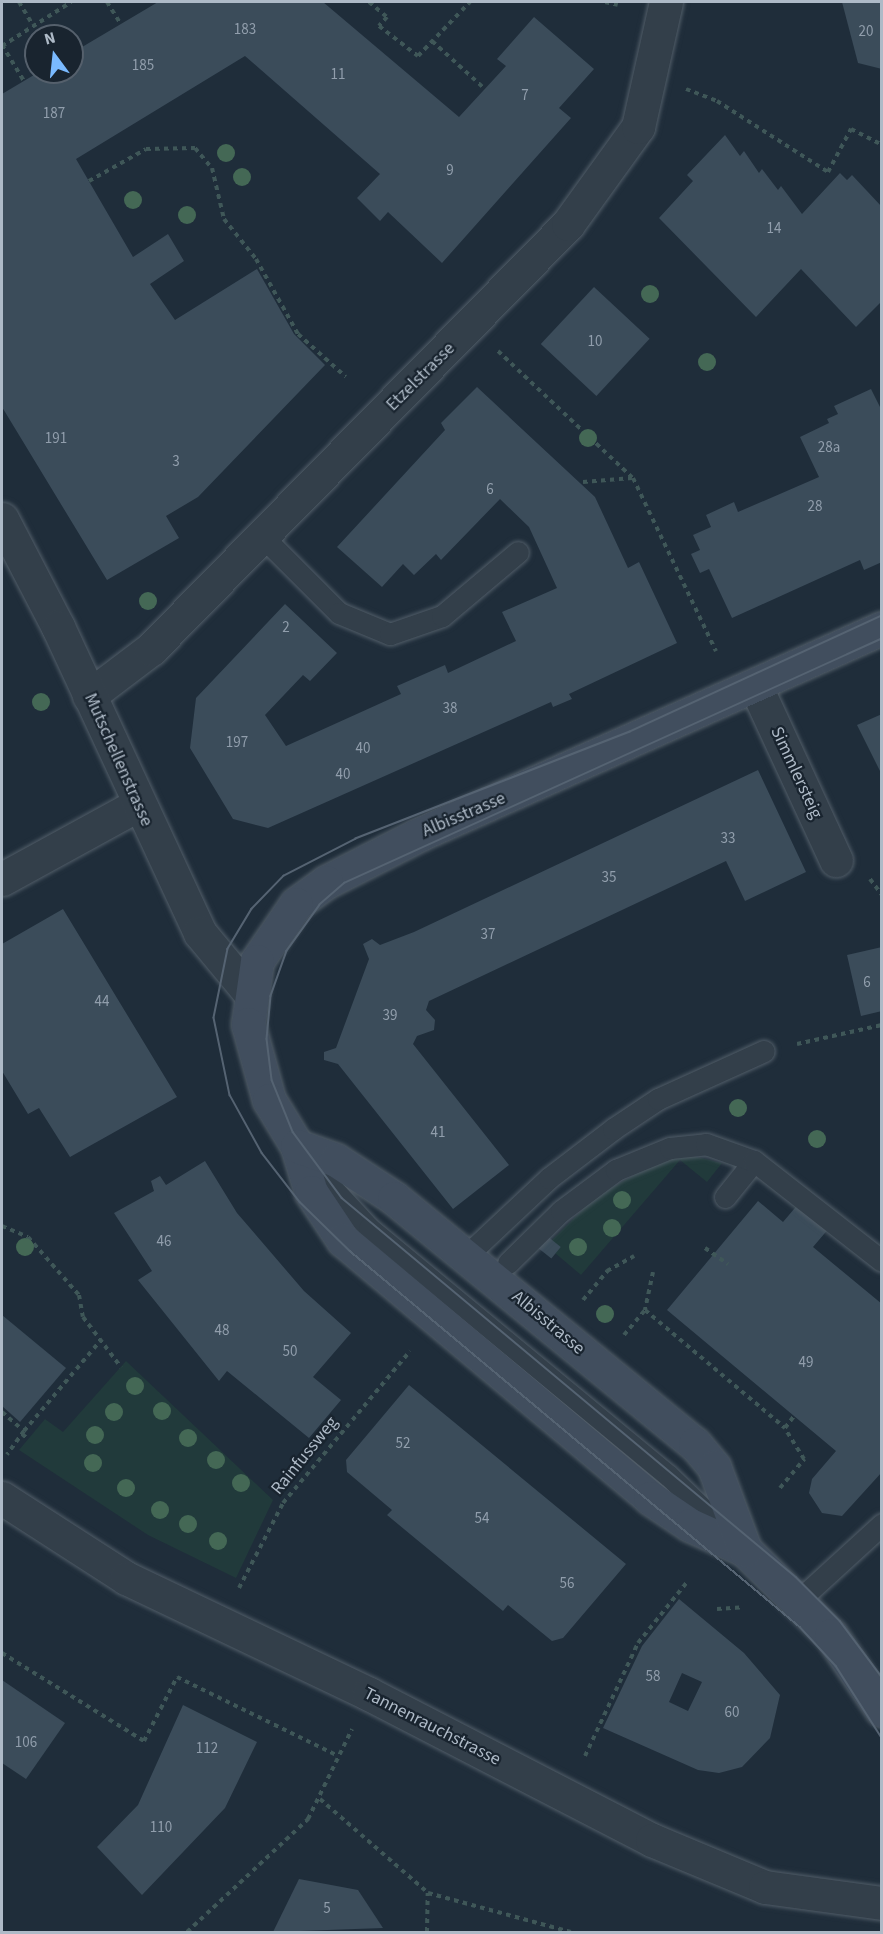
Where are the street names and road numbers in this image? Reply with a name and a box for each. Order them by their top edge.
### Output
street label: Etzelstrasse [382,338,460,416]
street label: Mutschellenstrasse [79,690,157,830]
street label: Simmlersteig [765,724,827,822]
street label: Albisstrasse [419,788,509,842]
street label: Albisstrasse [507,1286,589,1360]
street label: Rainfussweg [267,1413,343,1499]
street label: Tannenrauchstrasse [360,1683,504,1771]

